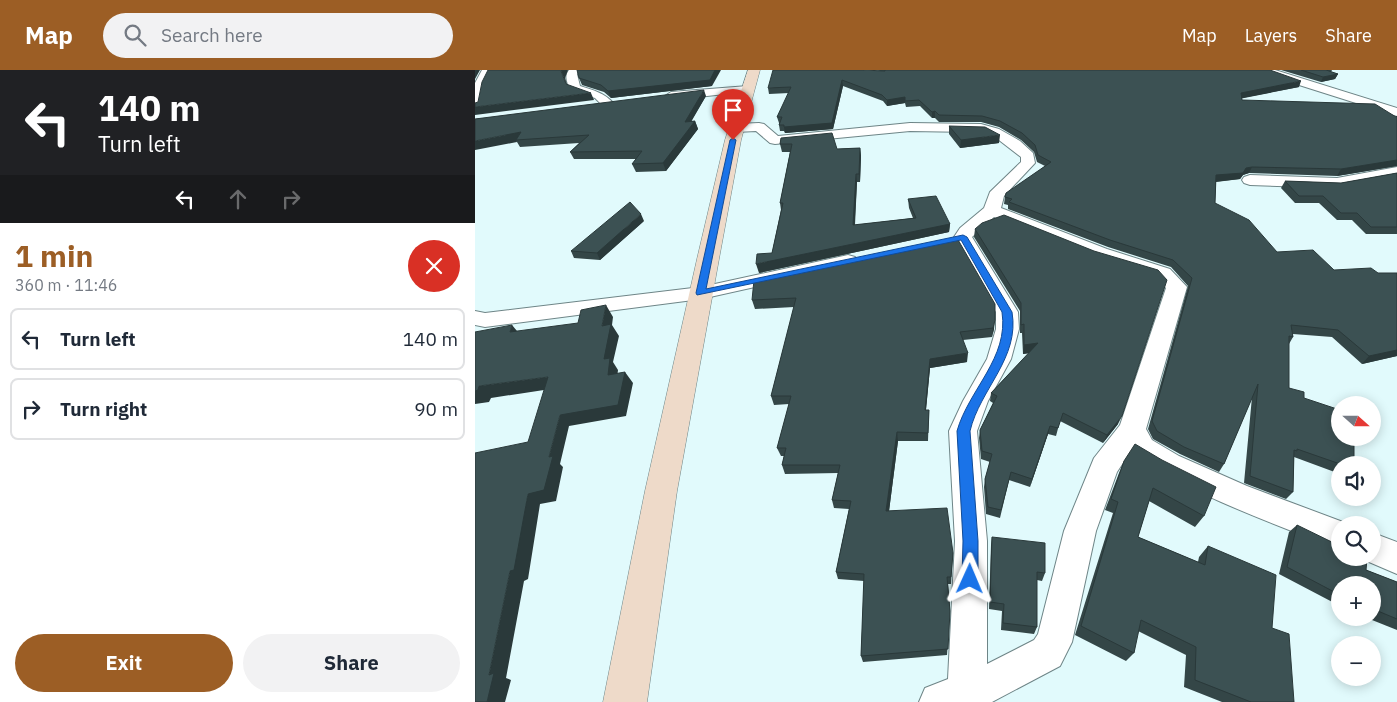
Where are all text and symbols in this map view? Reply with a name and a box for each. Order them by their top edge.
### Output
search box [103,13,453,58]
text: Map [25,19,73,51]
icon: search [121,21,149,49]
text: Search here [161,23,263,47]
text: Map [1182,24,1217,47]
text: Layers [1245,24,1297,47]
text: Share [1325,24,1372,47]
text: 140 m [98,85,201,131]
pin [712,89,754,140]
icon: left [15,90,80,155]
icon: arrive [719,96,747,124]
text: Turn left [98,129,181,158]
icon: left [171,185,199,213]
icon: ahead [224,185,252,213]
icon: right [277,185,305,213]
text: 1 min [15,236,93,275]
button: close [408,240,460,292]
text: 360 m · 11:46 [15,275,117,295]
icon: left [17,325,45,353]
text: Turn left [60,327,136,351]
text: 140 m [403,327,458,351]
icon: right [17,395,45,423]
north arrow [1331,396,1381,446]
map controls [1331,396,1381,686]
text: Turn right [60,397,147,421]
text: 90 m [414,397,458,421]
button: sound [1331,456,1381,506]
button: search [1331,516,1381,566]
position arrow [943,552,995,604]
button: + [1331,576,1381,626]
button: Exit [15,634,233,692]
button: Share [243,634,460,692]
button: − [1331,636,1381,686]

